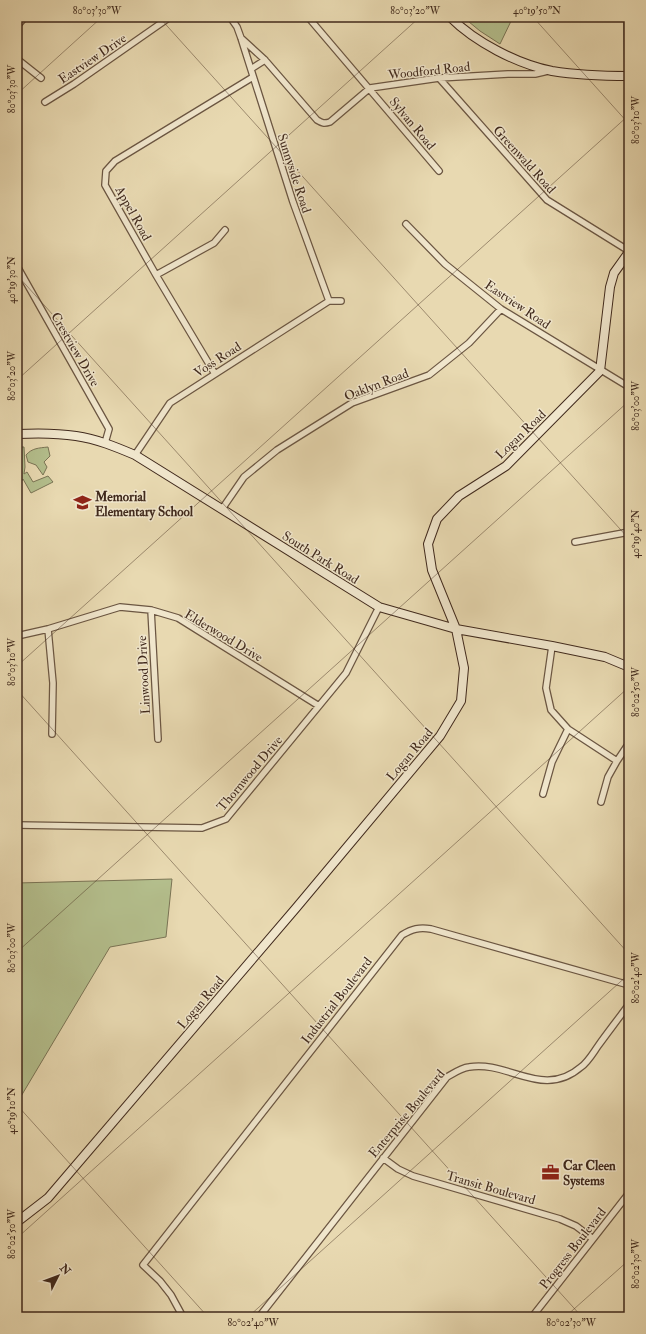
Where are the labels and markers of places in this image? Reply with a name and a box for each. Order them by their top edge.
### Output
place label: Memorial Elementary School [94,489,194,521]
school or university icon: Memorial Elementary School [72,493,92,513]
place label: Car Cleen Systems [563,1158,616,1190]
office icon: Car Cleen Systems [540,1162,560,1182]

